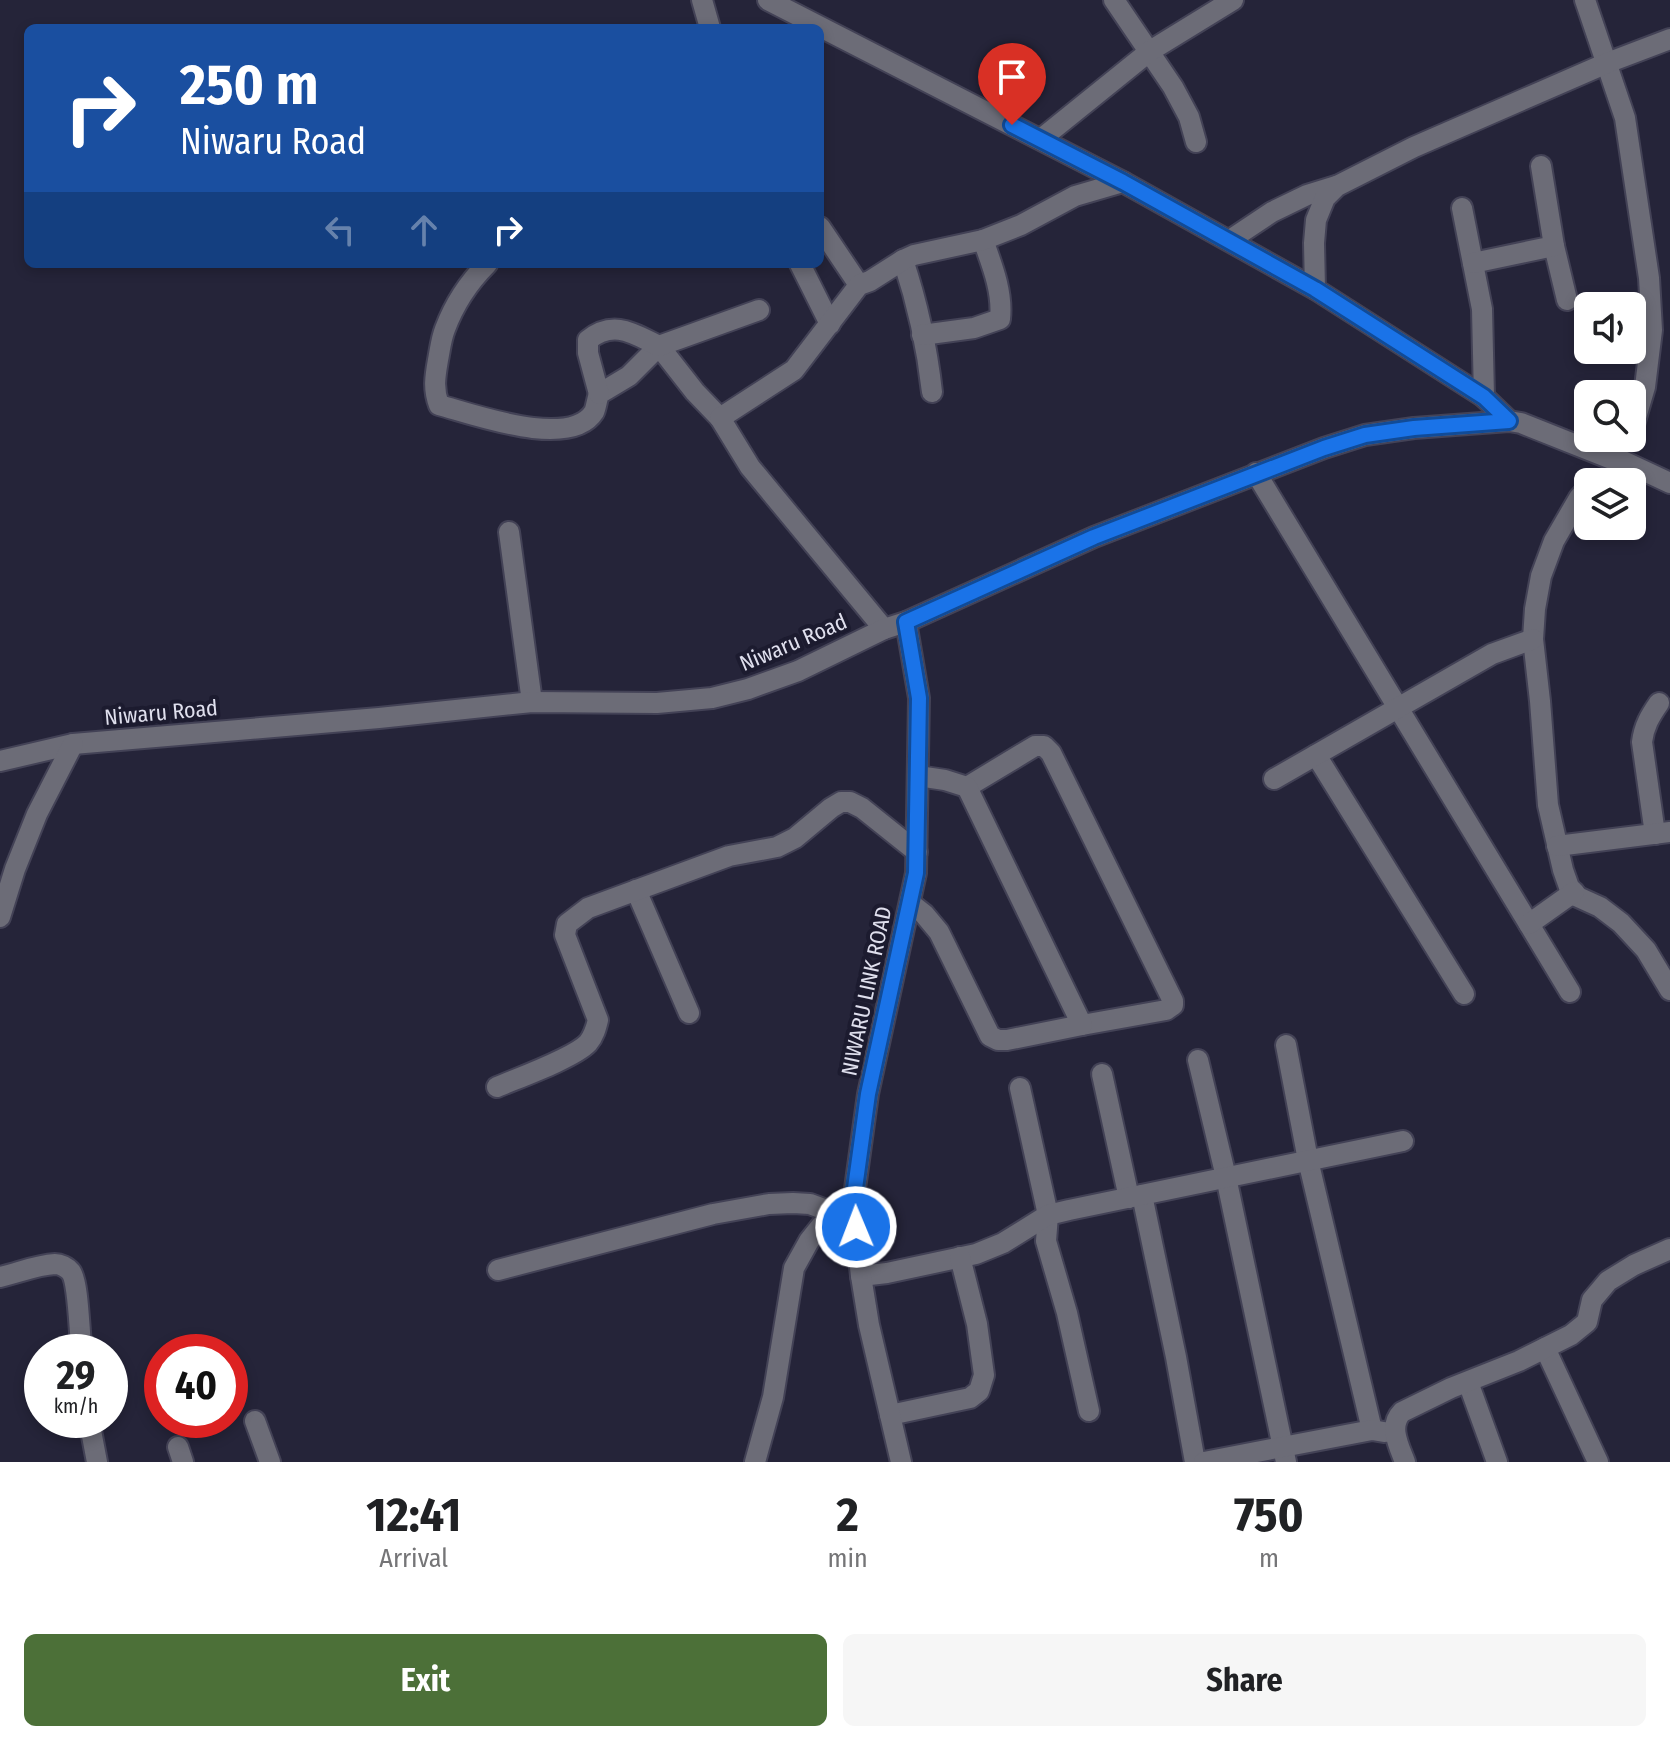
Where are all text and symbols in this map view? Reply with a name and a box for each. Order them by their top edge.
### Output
pin [978,43,1046,125]
text: 250 m [180,52,318,119]
icon: arrive [990,55,1034,99]
icon: right [48,56,152,160]
text: Niwaru Road [180,120,366,164]
icon: left [318,208,362,252]
icon: ahead [402,208,446,252]
icon: right [486,208,530,252]
map controls [1574,292,1646,540]
button: sound [1574,292,1646,364]
button: search [1574,380,1646,452]
button: layers [1574,468,1646,540]
street label: Niwaru Road [736,608,851,677]
street label: Niwaru Road [103,694,219,731]
street label: NIWARU LINK ROAD [835,904,898,1078]
position arrow [814,1185,898,1269]
speed limit sign: 40 [144,1334,248,1438]
text: 29 [56,1352,95,1400]
text: km/h [54,1394,98,1418]
text: 12:41 [366,1486,461,1544]
text: 2 [837,1486,859,1544]
text: 750 [1234,1486,1304,1544]
text: Arrival [379,1543,448,1574]
text: min [828,1543,868,1574]
text: m [1259,1543,1279,1574]
button: Exit [24,1634,827,1726]
button: Share [843,1634,1646,1726]

